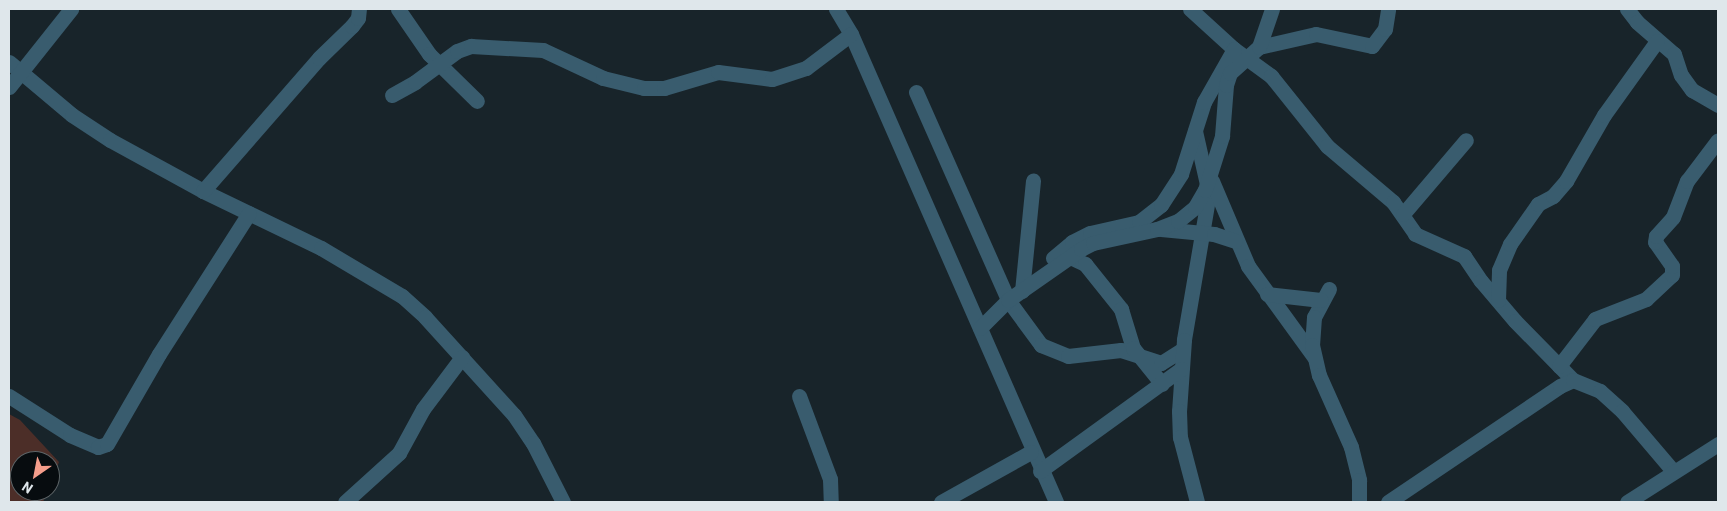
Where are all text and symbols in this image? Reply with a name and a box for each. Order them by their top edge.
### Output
north arrow [10,451,60,501]
text: N [19,478,36,498]

